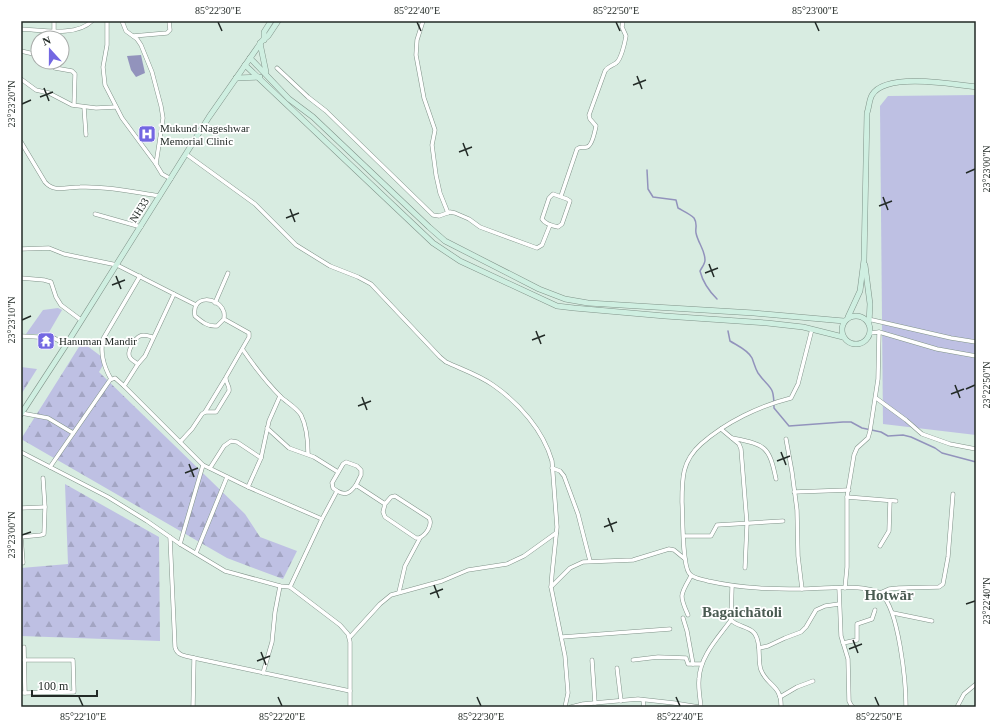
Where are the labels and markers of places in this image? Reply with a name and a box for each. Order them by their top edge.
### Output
place label: Mukund Nageshwar Memorial Clinic [160,122,250,147]
hospital icon: Mukund Nageshwar Memorial Clinic [137,124,157,144]
temple icon: Hanuman Mandir [36,331,56,351]
place label: Hanuman Mandir [59,335,137,347]

